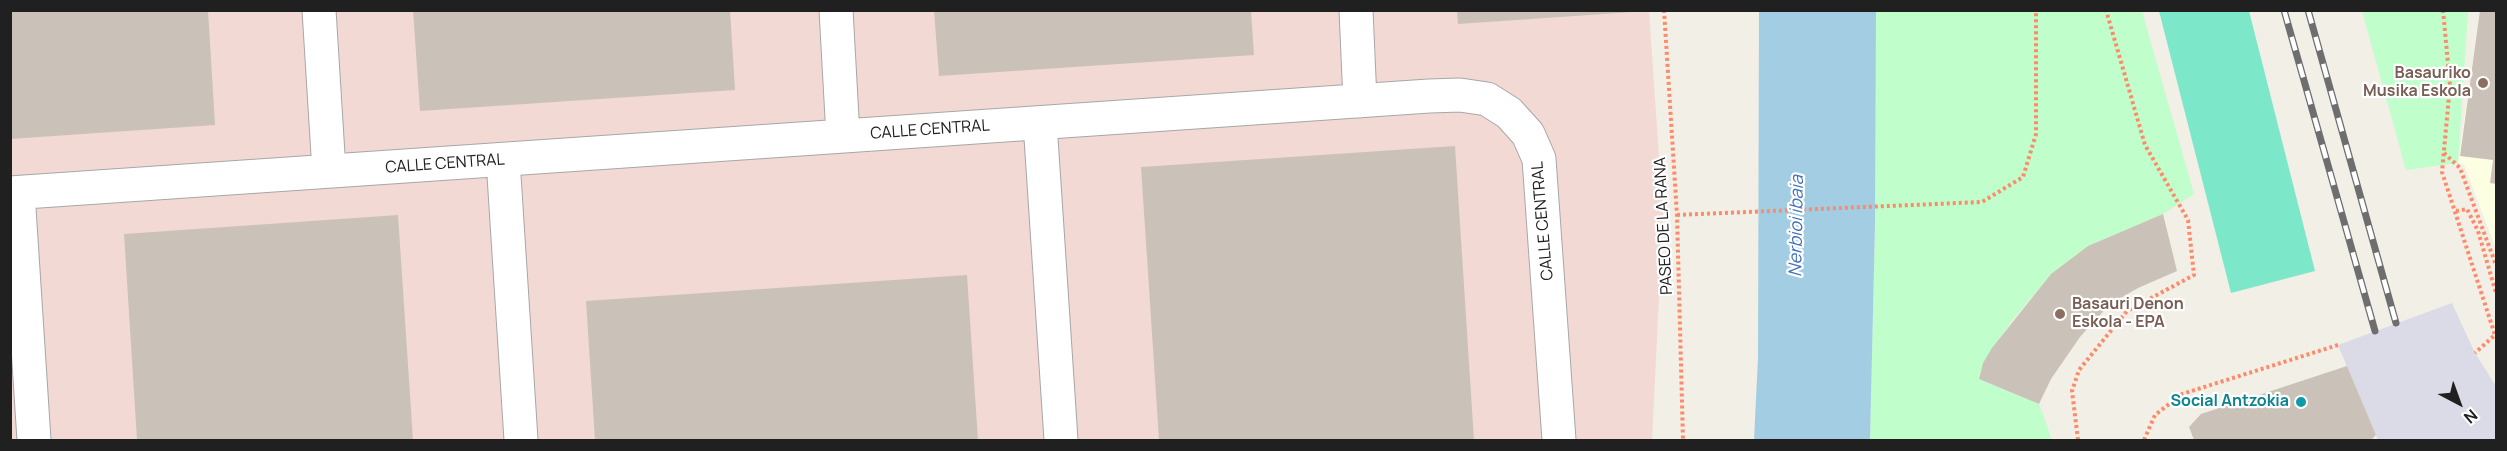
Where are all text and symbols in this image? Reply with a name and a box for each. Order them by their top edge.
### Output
place label: Basauriko Musika Eskola [2363,64,2471,102]
marker: Basauriko Musika Eskola [2476,76,2490,90]
street label: CALLE CENTRAL [870,116,990,144]
street label: CALLE CENTRAL [385,150,505,178]
street label: PASEO DE LA RANA [1651,157,1677,295]
street label: CALLE CENTRAL [1528,161,1558,281]
water label: Nerbioi ibaia [1785,175,1809,277]
place label: Basauri Denon Eskola - EPA [2072,295,2184,333]
marker: Basauri Denon Eskola - EPA [2053,307,2067,321]
north arrow [2429,373,2489,433]
place label: Social Antzokia [2170,392,2289,412]
marker: Social Antzokia [2294,395,2308,409]
text: N [2459,405,2482,429]

